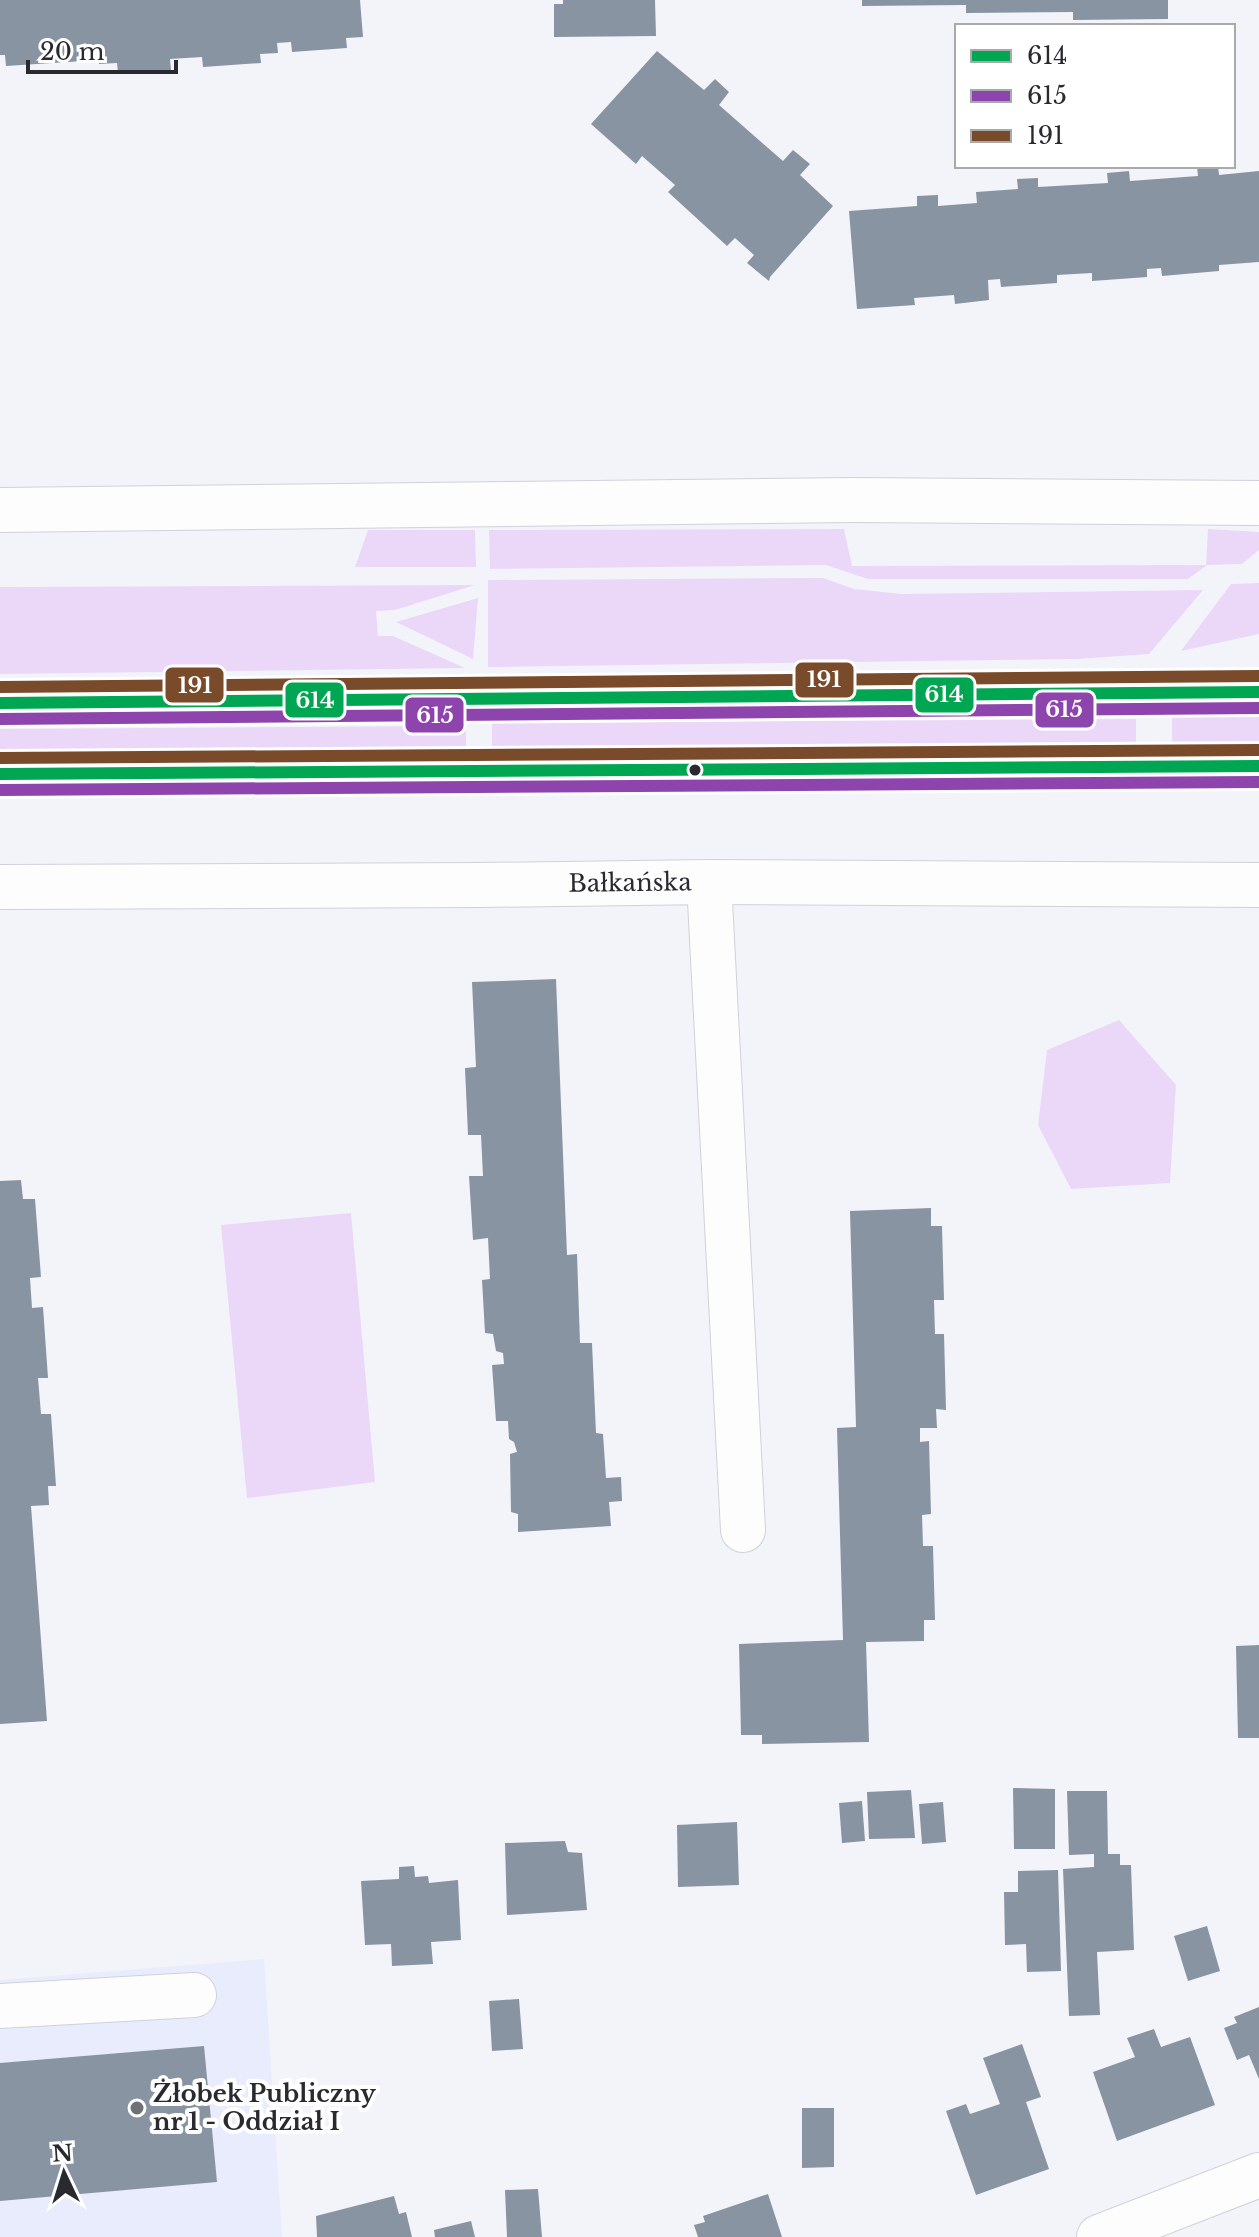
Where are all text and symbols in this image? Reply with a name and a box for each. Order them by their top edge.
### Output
scale bar [28,24,176,74]
legend [955,24,1235,168]
text: 20 m [40,37,105,66]
text: 614 [1027,41,1067,70]
text: 615 [1027,81,1067,110]
text: 191 [1027,121,1064,150]
line badge: 191 [794,661,855,699]
line badge: 191 [164,666,225,704]
text: 191 [807,666,841,693]
text: 191 [178,672,212,699]
line badge: 614 [914,676,975,714]
line badge: 614 [284,681,345,719]
text: 614 [924,681,964,708]
text: 614 [295,687,335,714]
line badge: 615 [1034,691,1095,729]
line badge: 615 [404,696,465,734]
text: 615 [1045,696,1083,723]
text: 615 [416,702,454,729]
unlabelled marker [687,762,703,778]
street label: Bałkańska [568,867,692,898]
place label: Żłobek Publiczny nr 1 - Oddział I [153,2078,376,2136]
marker: Żłobek Publiczny nr 1 - Oddział I [128,2099,146,2117]
north arrow [24,2133,104,2213]
text: N [51,2139,74,2168]

